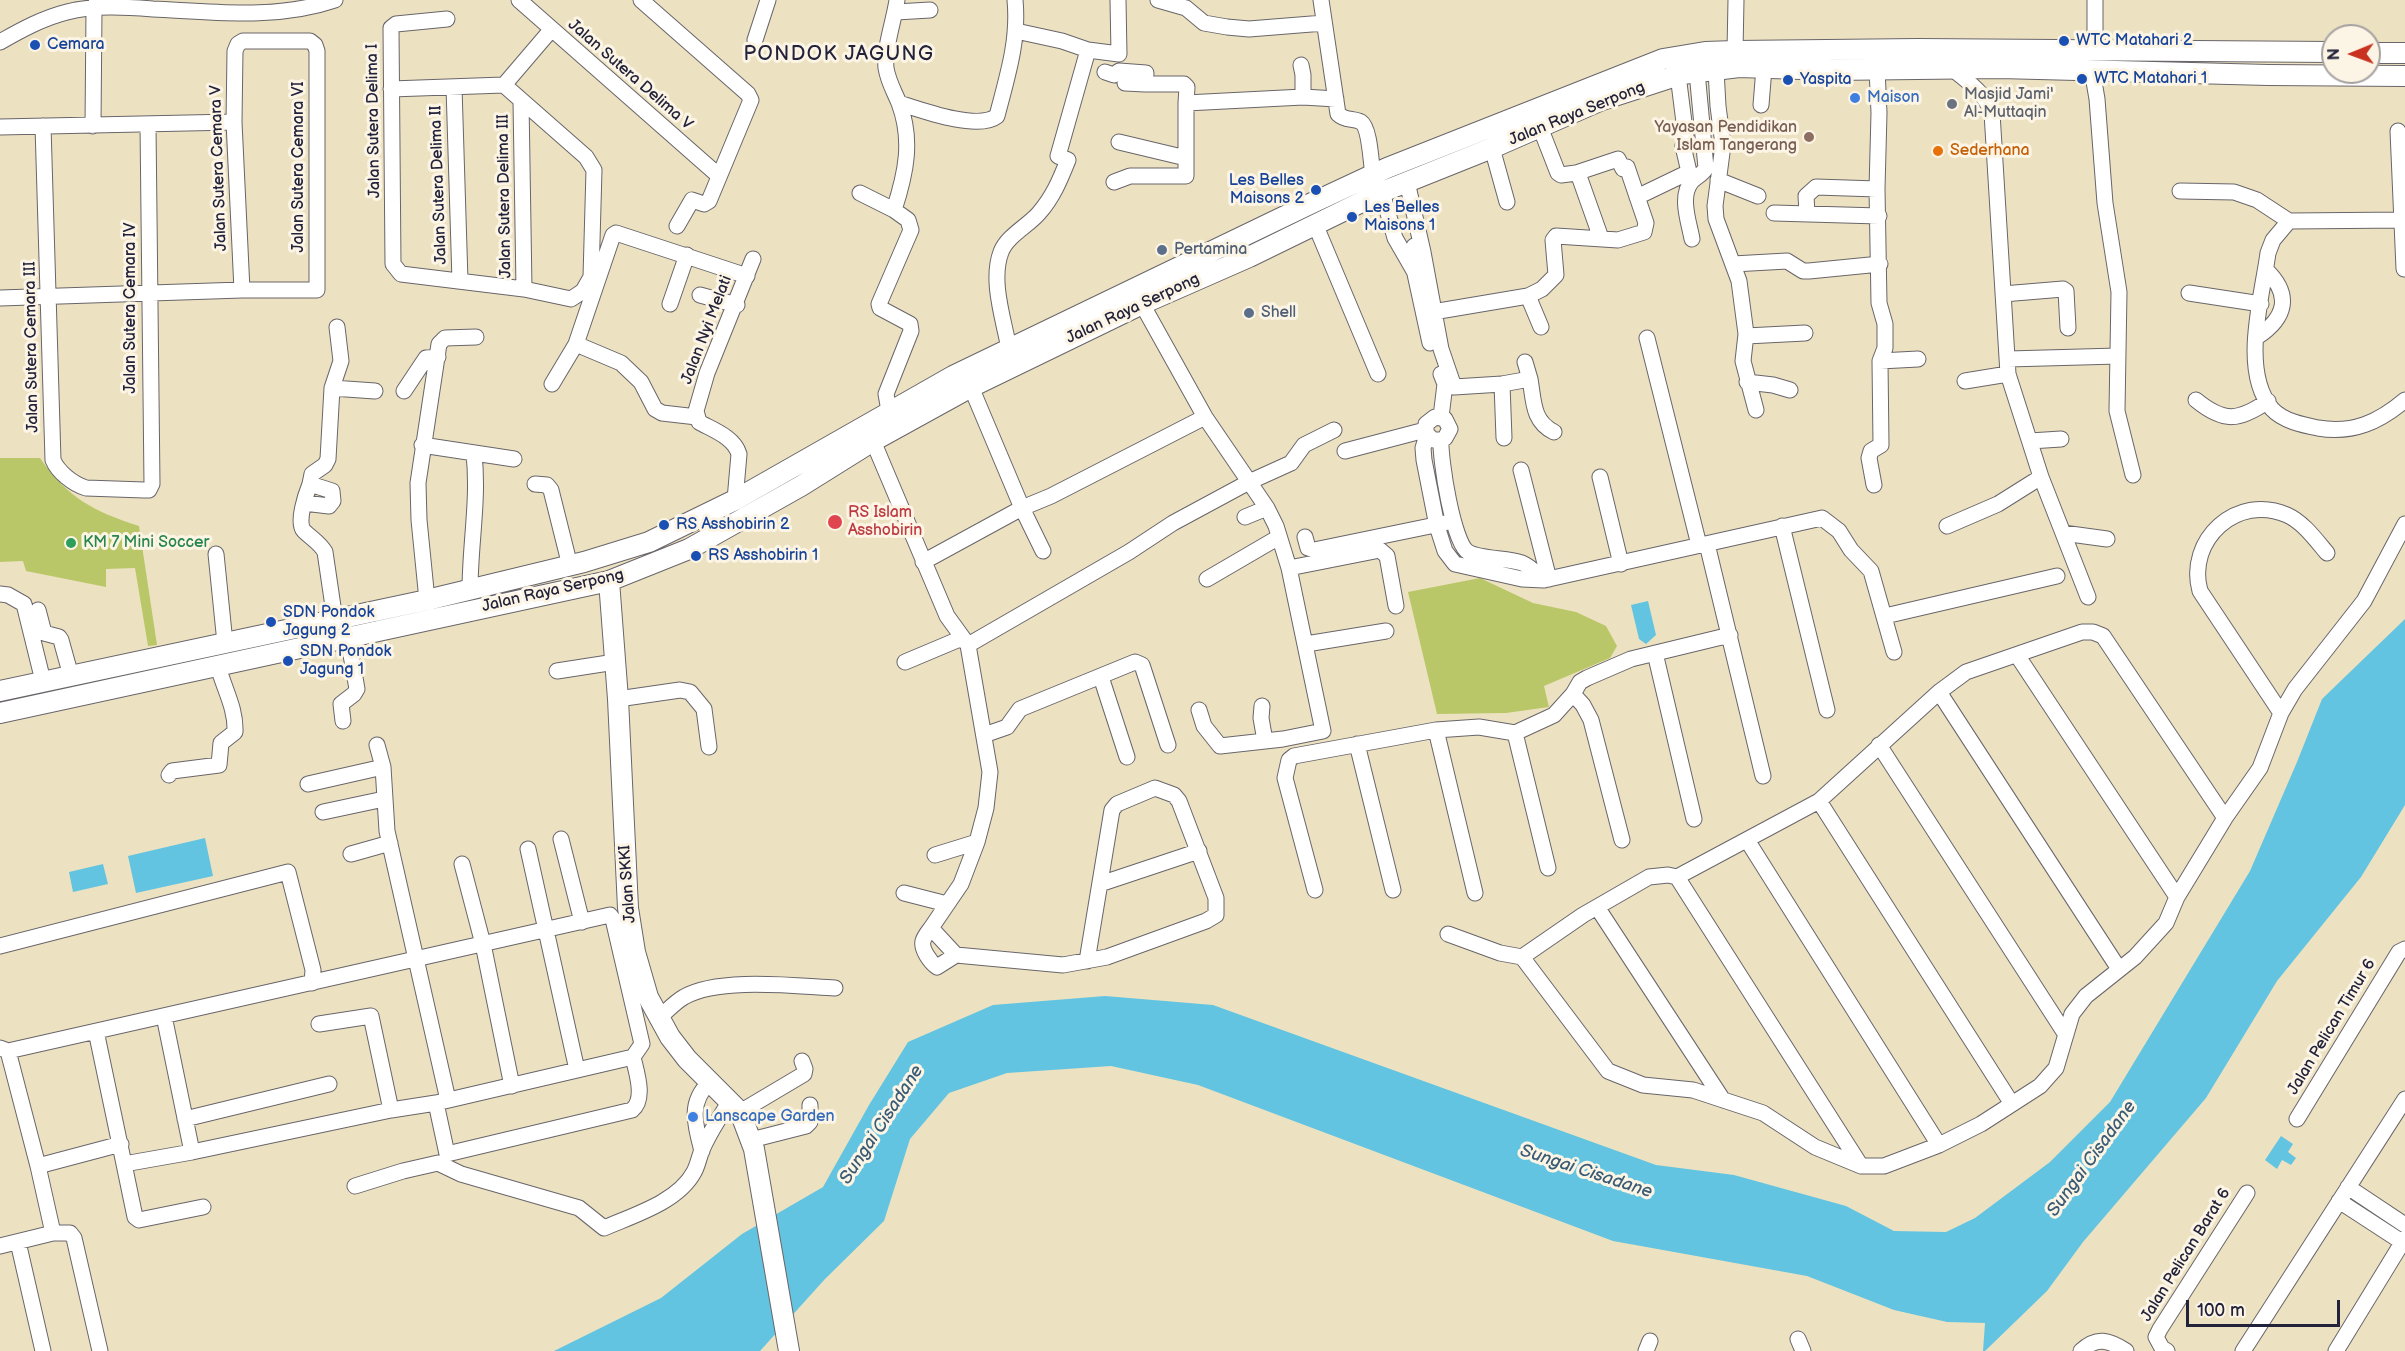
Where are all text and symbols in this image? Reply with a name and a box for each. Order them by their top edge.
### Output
street label: Jalan Sutera Delima V [564,16,696,134]
north arrow [2321,24,2381,84]
place label: WTC Matahari 2 [2076,31,2192,51]
marker: WTC Matahari 2 [2057,34,2071,48]
place label: Cemara [47,35,105,55]
marker: Cemara [28,38,42,52]
district label: PONDOK JAGUNG [743,43,935,67]
street label: Jalan Sutera Delima I [363,44,385,198]
text: N [2325,48,2344,60]
place label: WTC Matahari 1 [2094,69,2207,89]
place label: Yaspita [1800,70,1851,90]
marker: WTC Matahari 1 [2075,72,2089,86]
marker: Yaspita [1781,73,1795,87]
street label: Jalan Raya Serpong [1506,78,1648,150]
street label: Jalan Sutera Cemara VI [289,81,309,253]
street label: Jalan Sutera Cemara V [207,85,231,251]
place label: Masjid Jami' Al-Muttaqin [1964,85,2053,123]
place label: Maison [1867,88,1920,108]
marker: Maison [1848,91,1862,105]
marker: Masjid Jami' Al-Muttaqin [1945,97,1959,111]
street label: Jalan Sutera Delima II [427,105,451,265]
street label: Jalan Sutera Delima III [494,114,516,278]
place label: Yayasan Pendidikan Islam Tangerang [1654,118,1797,156]
marker: Yayasan Pendidikan Islam Tangerang [1802,130,1816,144]
place label: Sederhana [1950,141,2030,161]
marker: Sederhana [1931,144,1945,158]
place label: Les Belles Maisons 2 [1229,171,1304,209]
marker: Les Belles Maisons 2 [1309,183,1323,197]
place label: Les Belles Maisons 1 [1364,198,1439,236]
marker: Les Belles Maisons 1 [1345,210,1359,224]
street label: Jalan Sutera Cemara IV [121,222,141,394]
place label: Pertamina [1174,240,1247,260]
marker: Pertamina [1155,243,1169,257]
street label: Jalan Sutera Cemara III [21,261,43,433]
street label: Jalan Raya Serpong [1063,270,1203,348]
street label: Jalan Nyi Melati [677,273,737,387]
place label: Shell [1261,303,1296,323]
marker: Shell [1242,306,1256,320]
place label: RS Islam Asshobirin [848,503,922,541]
marker: RS Islam Asshobirin [826,513,844,531]
place label: RS Asshobirin 2 [676,515,789,535]
marker: RS Asshobirin 2 [657,518,671,532]
place label: KM 7 Mini Soccer [83,533,209,553]
marker: KM 7 Mini Soccer [64,536,78,550]
place label: RS Asshobirin 1 [708,546,818,566]
marker: RS Asshobirin 1 [689,549,703,563]
street label: Jalan Raya Serpong [480,565,626,617]
place label: SDN Pondok Jagung 2 [283,603,374,641]
marker: SDN Pondok Jagung 2 [264,615,278,629]
place label: SDN Pondok Jagung 1 [300,642,391,680]
marker: SDN Pondok Jagung 1 [281,654,295,668]
street label: Jalan SKKI [616,844,640,924]
street label: Jalan Pelican Timur 6 [2284,956,2380,1098]
water label: Sungai Cisadane [835,1061,929,1189]
water label: Sungai Cisadane [2043,1097,2141,1221]
place label: Lanscape Garden [705,1107,835,1127]
marker: Lanscape Garden [686,1110,700,1124]
water label: Sungai Cisadane [1517,1140,1655,1204]
street label: Jalan Pelican Barat 6 [2137,1185,2235,1325]
scale bar [2189,1288,2344,1326]
text: 100 m [2197,1300,2245,1321]

